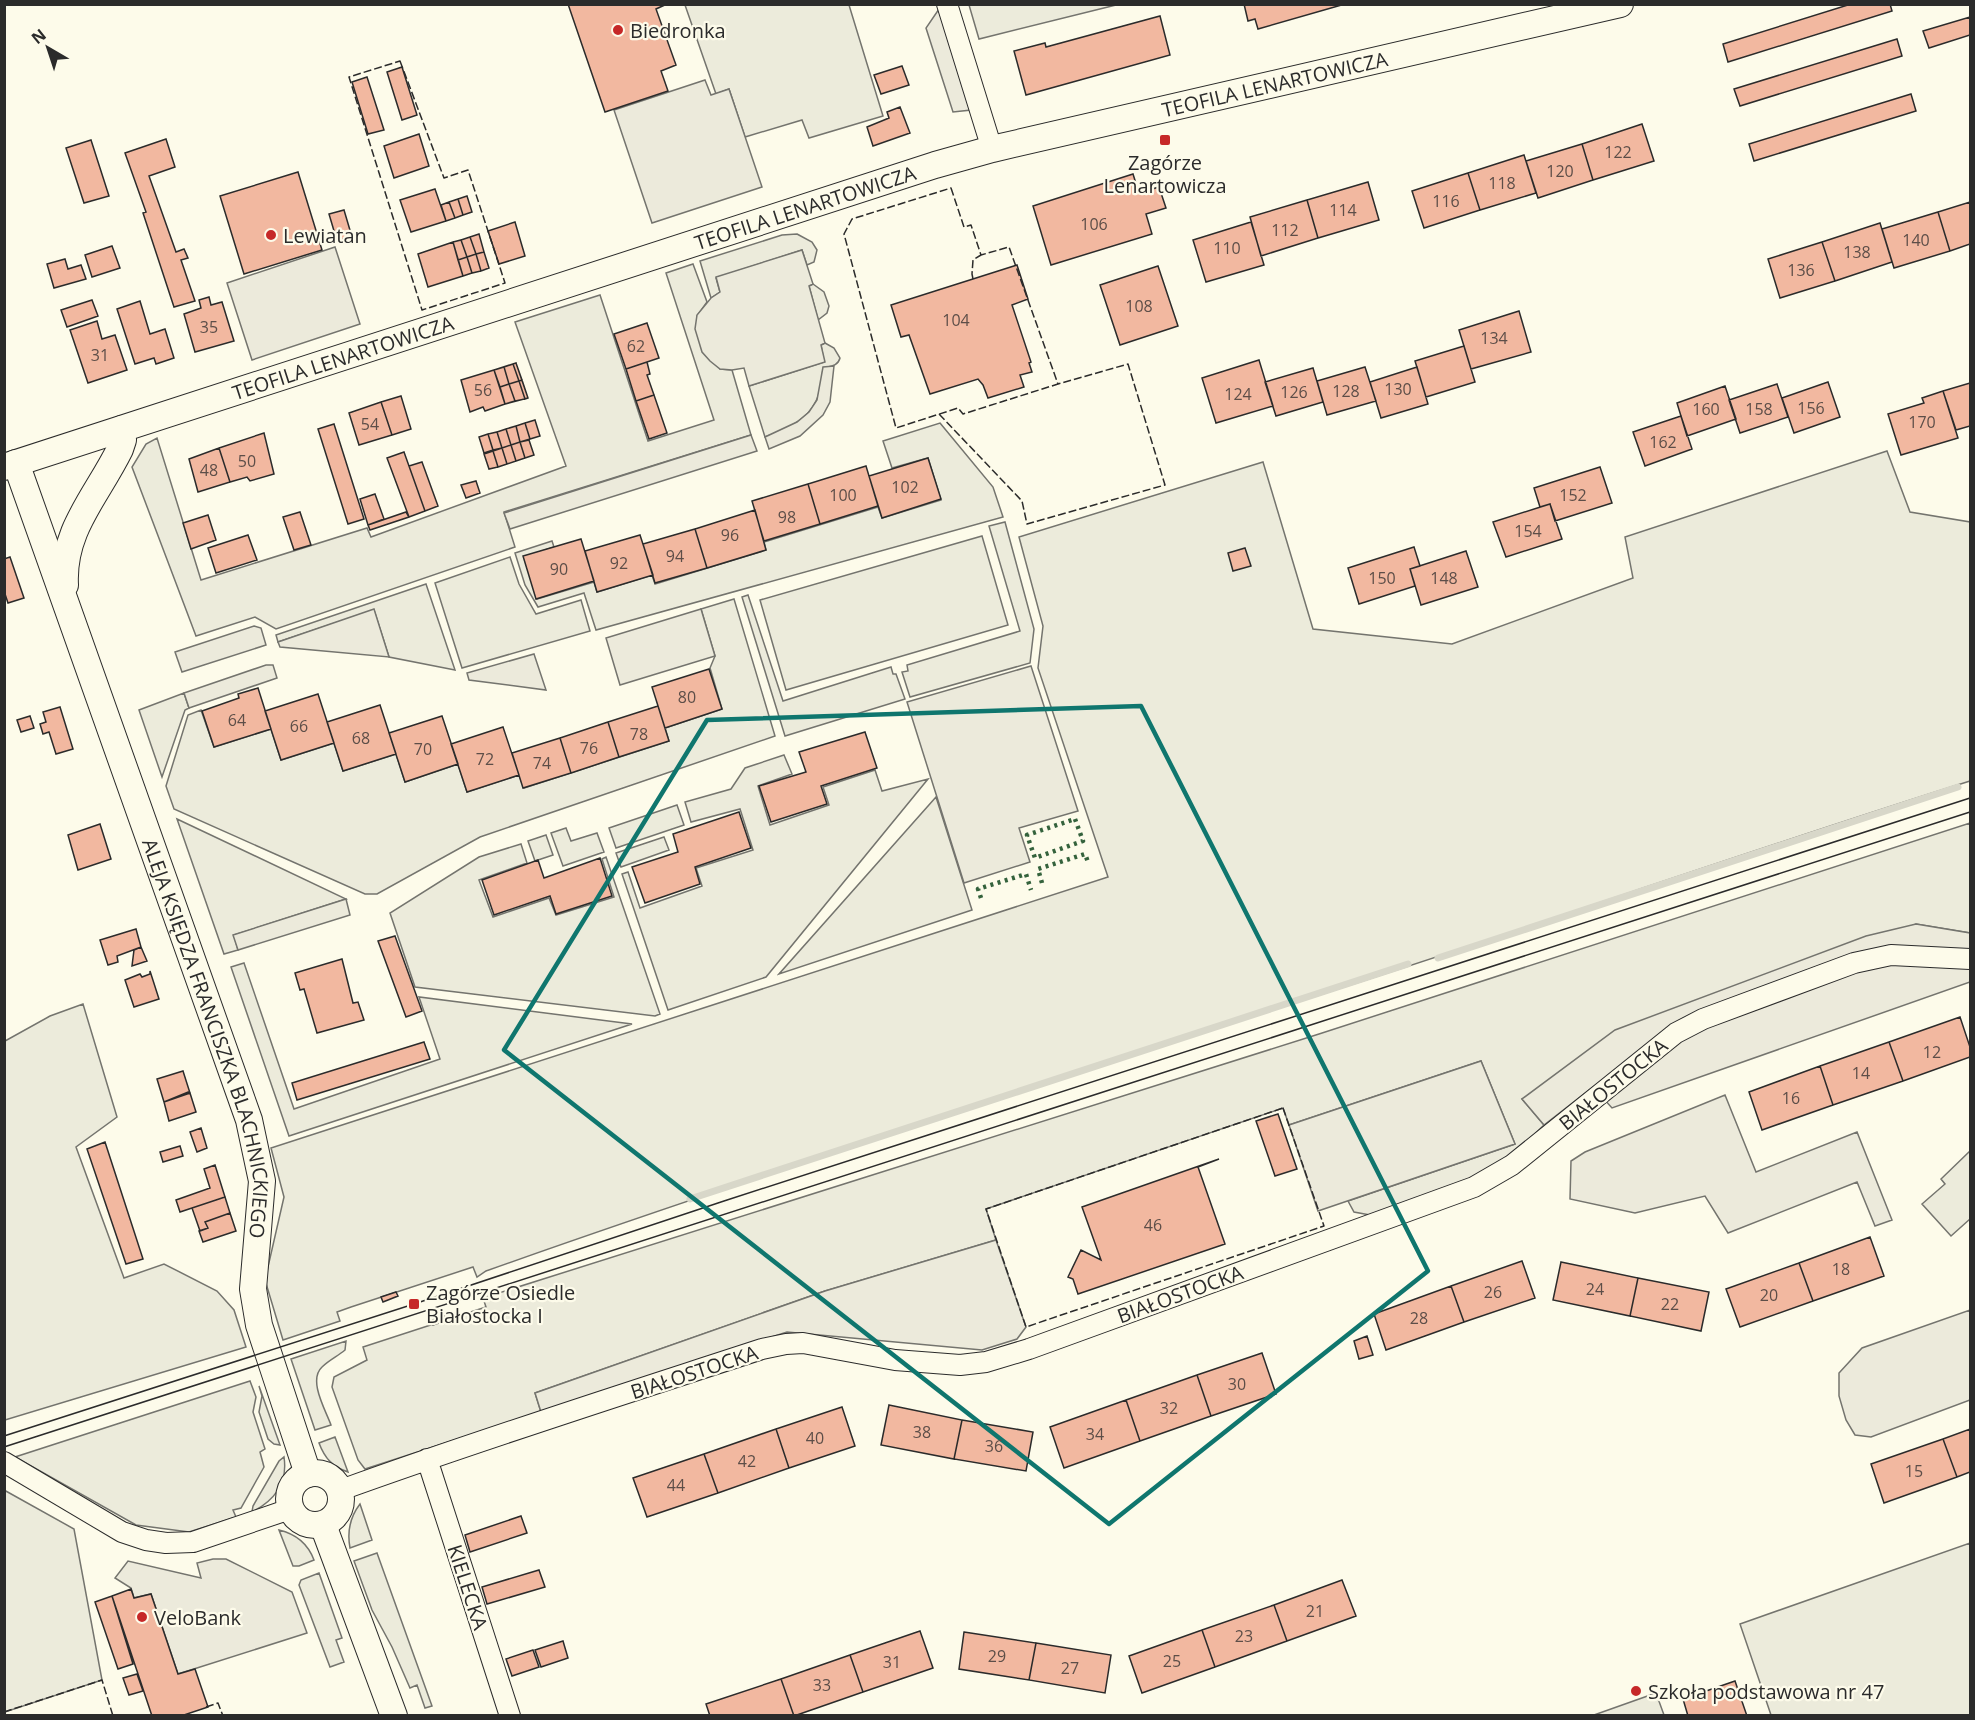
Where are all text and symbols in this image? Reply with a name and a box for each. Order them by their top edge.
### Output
place label: Biedronka [630,17,726,44]
north arrow [18,18,78,78]
marker: Biedronka [611,23,625,37]
text: N [27,24,51,49]
street label: TEOFILA LENARTOWICZA [1159,45,1390,123]
marker: Zagórze Lenartowicza [1158,133,1172,147]
house number: 122 [1604,141,1632,163]
place label: Zagórze Lenartowicza [1104,149,1227,199]
street label: TEOFILA LENARTOWICZA [691,159,919,256]
house number: 120 [1546,160,1574,182]
house number: 118 [1488,172,1516,194]
house number: 116 [1432,190,1460,212]
house number: 114 [1329,199,1357,221]
house number: 106 [1080,213,1108,235]
house number: 112 [1271,219,1299,241]
place label: Lewiatan [283,222,367,249]
marker: Lewiatan [264,228,278,242]
house number: 140 [1902,229,1930,251]
house number: 110 [1213,237,1241,259]
house number: 138 [1843,241,1871,263]
house number: 136 [1787,259,1815,281]
house number: 108 [1125,295,1153,317]
street label: TEOFILA LENARTOWICZA [229,309,457,406]
house number: 104 [942,309,970,331]
house number: 35 [200,316,218,338]
house number: 134 [1480,327,1508,349]
house number: 62 [627,335,645,357]
house number: 31 [91,344,109,366]
house number: 130 [1384,378,1412,400]
house number: 56 [474,379,492,401]
house number: 128 [1332,380,1360,402]
house number: 126 [1280,381,1308,403]
house number: 124 [1224,383,1252,405]
house number: 156 [1797,397,1825,419]
house number: 160 [1692,398,1720,420]
house number: 158 [1745,398,1773,420]
house number: 170 [1908,411,1936,433]
house number: 54 [361,413,379,435]
house number: 162 [1649,431,1677,453]
house number: 50 [238,450,256,472]
house number: 48 [200,459,218,481]
house number: 102 [891,476,919,498]
house number: 100 [829,484,857,506]
house number: 152 [1559,484,1587,506]
house number: 98 [778,506,796,528]
house number: 154 [1514,520,1542,542]
house number: 96 [721,524,739,546]
house number: 94 [666,545,684,567]
house number: 92 [610,552,628,574]
house number: 90 [550,558,568,580]
house number: 150 [1368,567,1396,589]
house number: 148 [1430,567,1458,589]
house number: 80 [678,686,696,708]
house number: 64 [228,709,246,731]
house number: 66 [290,715,308,737]
house number: 78 [630,723,648,745]
house number: 68 [352,727,370,749]
house number: 76 [580,737,598,759]
house number: 70 [414,738,432,760]
house number: 72 [476,748,494,770]
house number: 74 [533,752,551,774]
street label: ALEJA KSIĘDZA FRANCISZKA BLACHNICKIEGO [137,834,276,1240]
street label: BIAŁOSTOCKA [1553,1032,1673,1136]
house number: 12 [1923,1041,1941,1063]
house number: 14 [1852,1062,1870,1084]
house number: 16 [1782,1087,1800,1109]
house number: 46 [1144,1214,1162,1236]
house number: 18 [1832,1258,1850,1280]
street label: BIAŁOSTOCKA [1113,1259,1247,1329]
house number: 24 [1586,1278,1604,1300]
place label: Zagórze Osiedle Białostocka I [426,1279,575,1329]
house number: 26 [1484,1281,1502,1303]
house number: 20 [1760,1284,1778,1306]
house number: 22 [1661,1293,1679,1315]
marker: Zagórze Osiedle Białostocka I [407,1297,421,1311]
house number: 28 [1410,1307,1428,1329]
street label: BIAŁOSTOCKA [627,1339,761,1405]
house number: 30 [1228,1373,1246,1395]
house number: 32 [1160,1397,1178,1419]
house number: 38 [913,1421,931,1443]
house number: 34 [1086,1423,1104,1445]
house number: 40 [806,1427,824,1449]
house number: 36 [985,1435,1003,1457]
house number: 42 [738,1450,756,1472]
house number: 15 [1905,1460,1923,1482]
house number: 44 [667,1474,685,1496]
street label: KIELECKA [442,1541,495,1633]
house number: 21 [1306,1600,1324,1622]
place label: VeloBank [154,1604,242,1631]
marker: VeloBank [135,1610,149,1624]
house number: 23 [1235,1625,1253,1647]
house number: 29 [988,1645,1006,1667]
house number: 25 [1163,1650,1181,1672]
house number: 31 [883,1651,901,1673]
house number: 27 [1061,1657,1079,1679]
house number: 33 [813,1674,831,1696]
place label: Szkoła podstawowa nr 47 [1648,1678,1884,1705]
marker: Szkoła podstawowa nr 47 [1629,1684,1643,1698]

